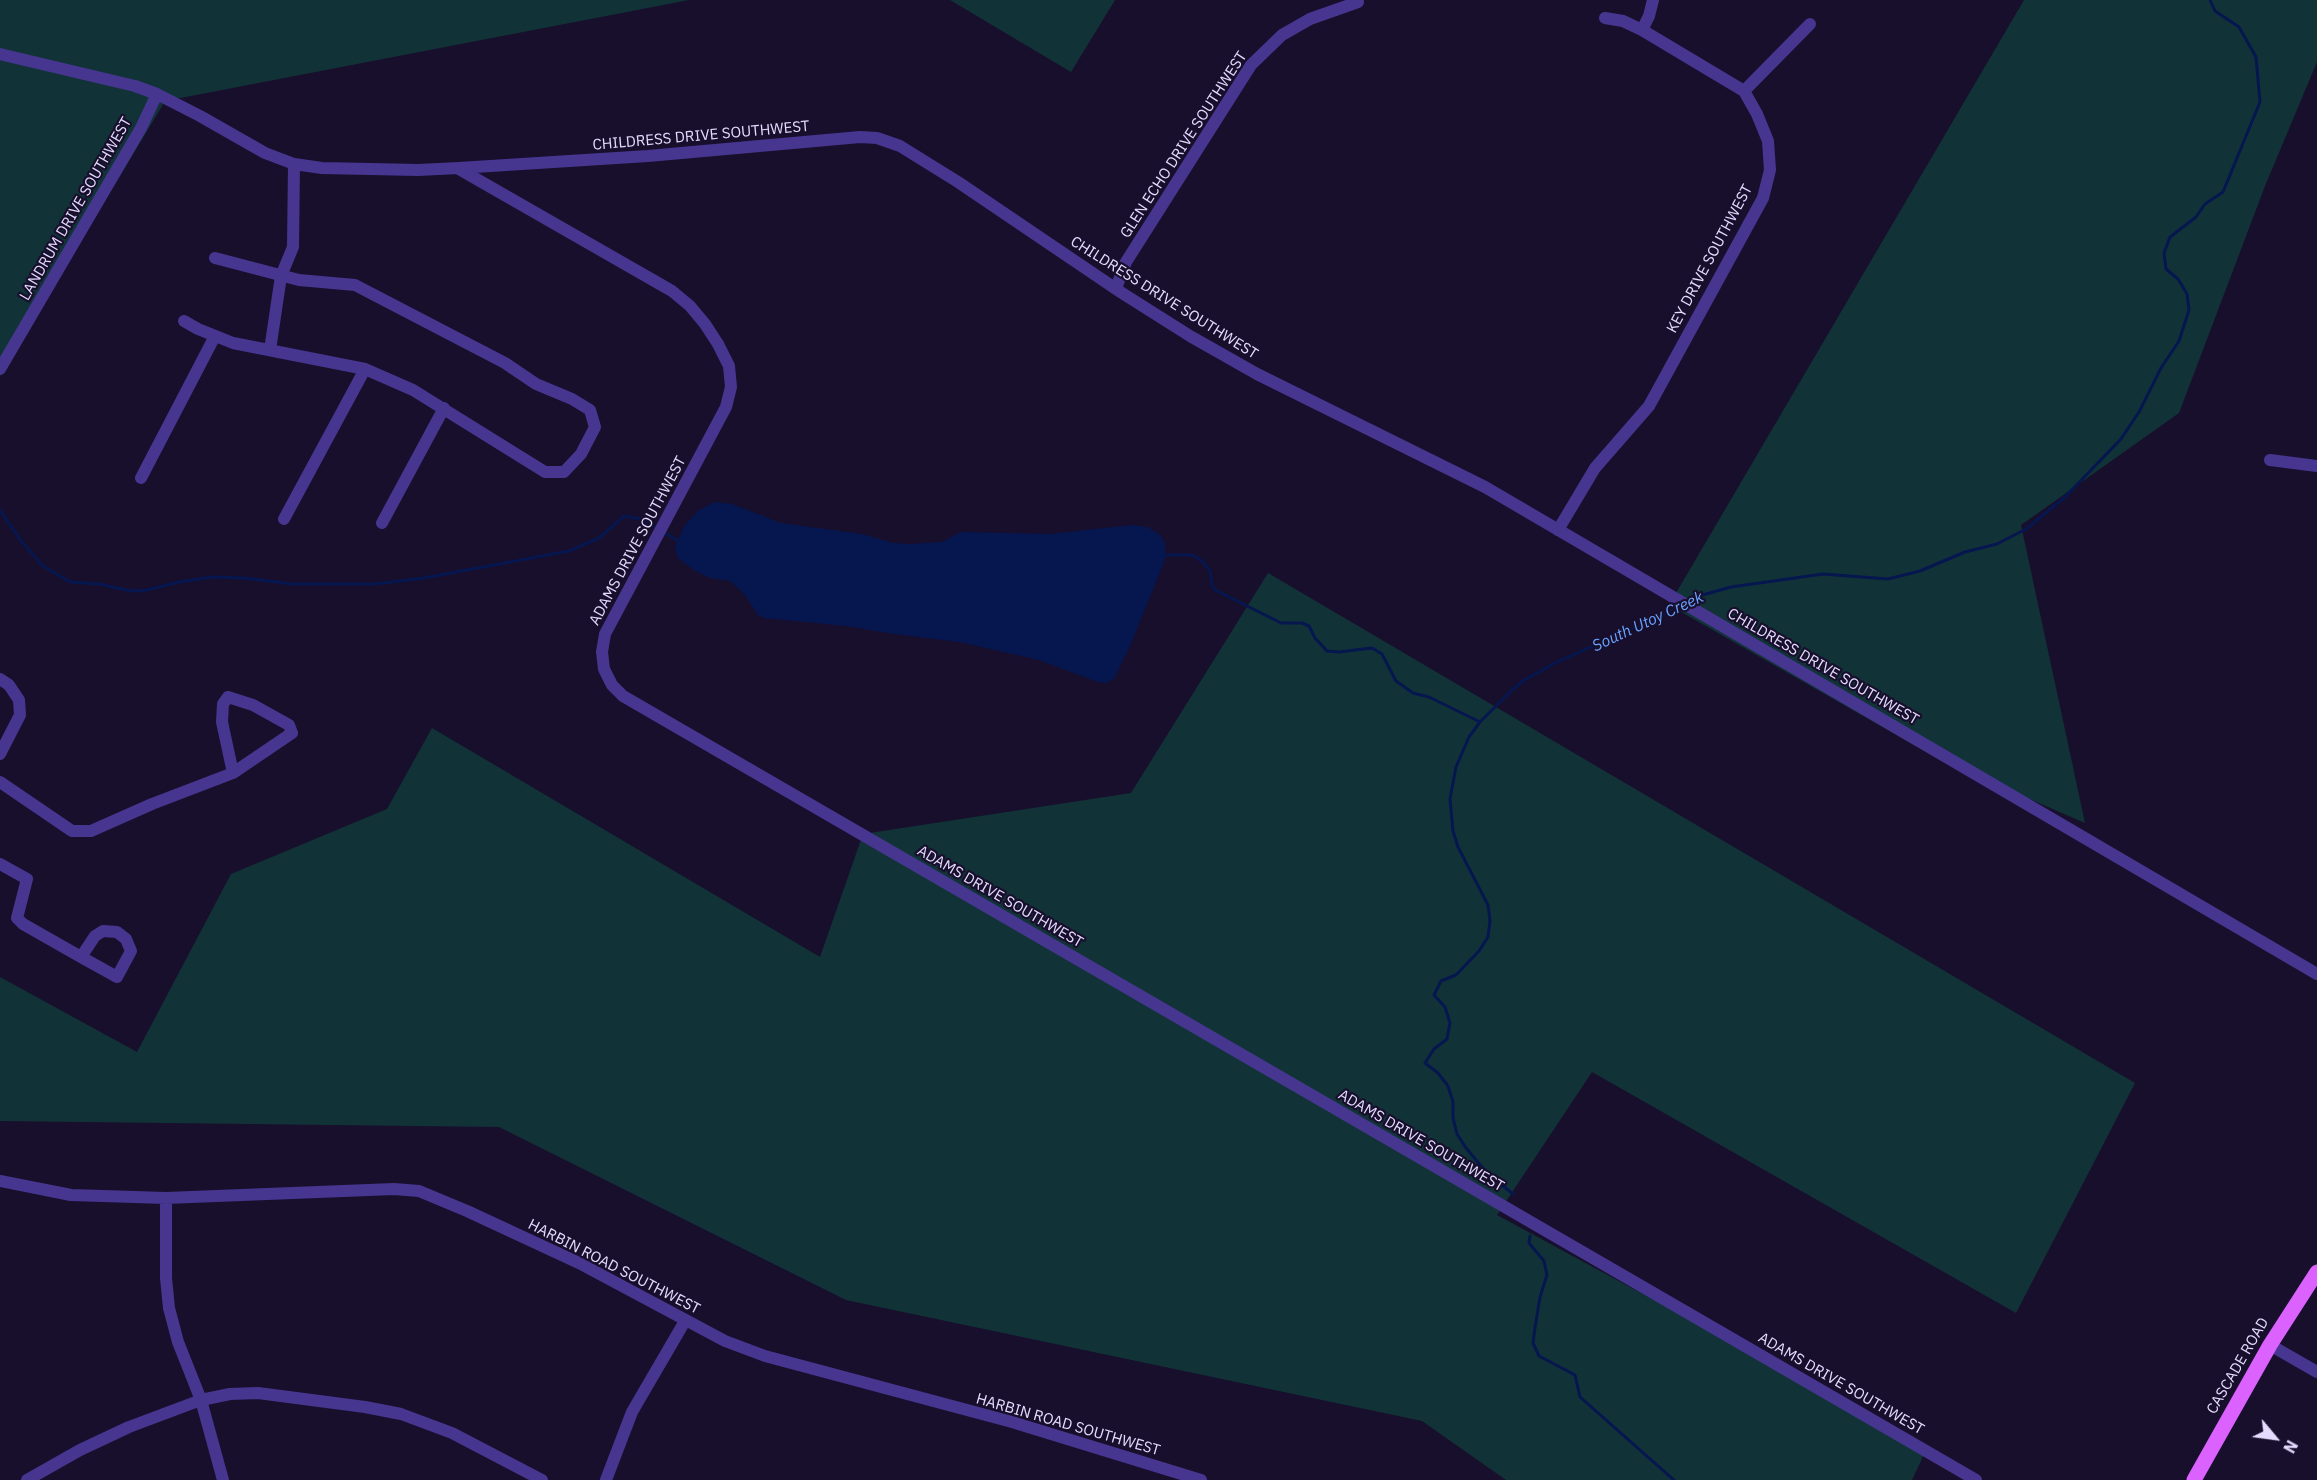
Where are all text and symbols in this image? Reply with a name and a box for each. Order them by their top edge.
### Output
street label: GLEN ECHO DRIVE SOUTHWEST [1117,48,1251,242]
street label: LANDRUM DRIVE SOUTHWEST [16,114,136,304]
street label: CHILDRESS DRIVE SOUTHWEST [592,118,810,154]
street label: KEY DRIVE SOUTHWEST [1663,182,1757,336]
street label: CHILDRESS DRIVE SOUTHWEST [1067,233,1261,363]
street label: ADAMS DRIVE SOUTHWEST [586,454,690,628]
water label: South Utoy Creek [1589,588,1707,656]
street label: CHILDRESS DRIVE SOUTHWEST [1724,605,1922,729]
street label: ADAMS DRIVE SOUTHWEST [914,842,1086,952]
street label: ADAMS DRIVE SOUTHWEST [1335,1086,1507,1196]
street label: HARBIN ROAD SOUTHWEST [525,1216,703,1318]
street label: CASCADE ROAD [2203,1315,2273,1417]
street label: ADAMS DRIVE SOUTHWEST [1755,1329,1927,1439]
street label: HARBIN ROAD SOUTHWEST [974,1390,1162,1460]
north arrow [2245,1408,2305,1468]
text: N [2279,1437,2302,1457]

